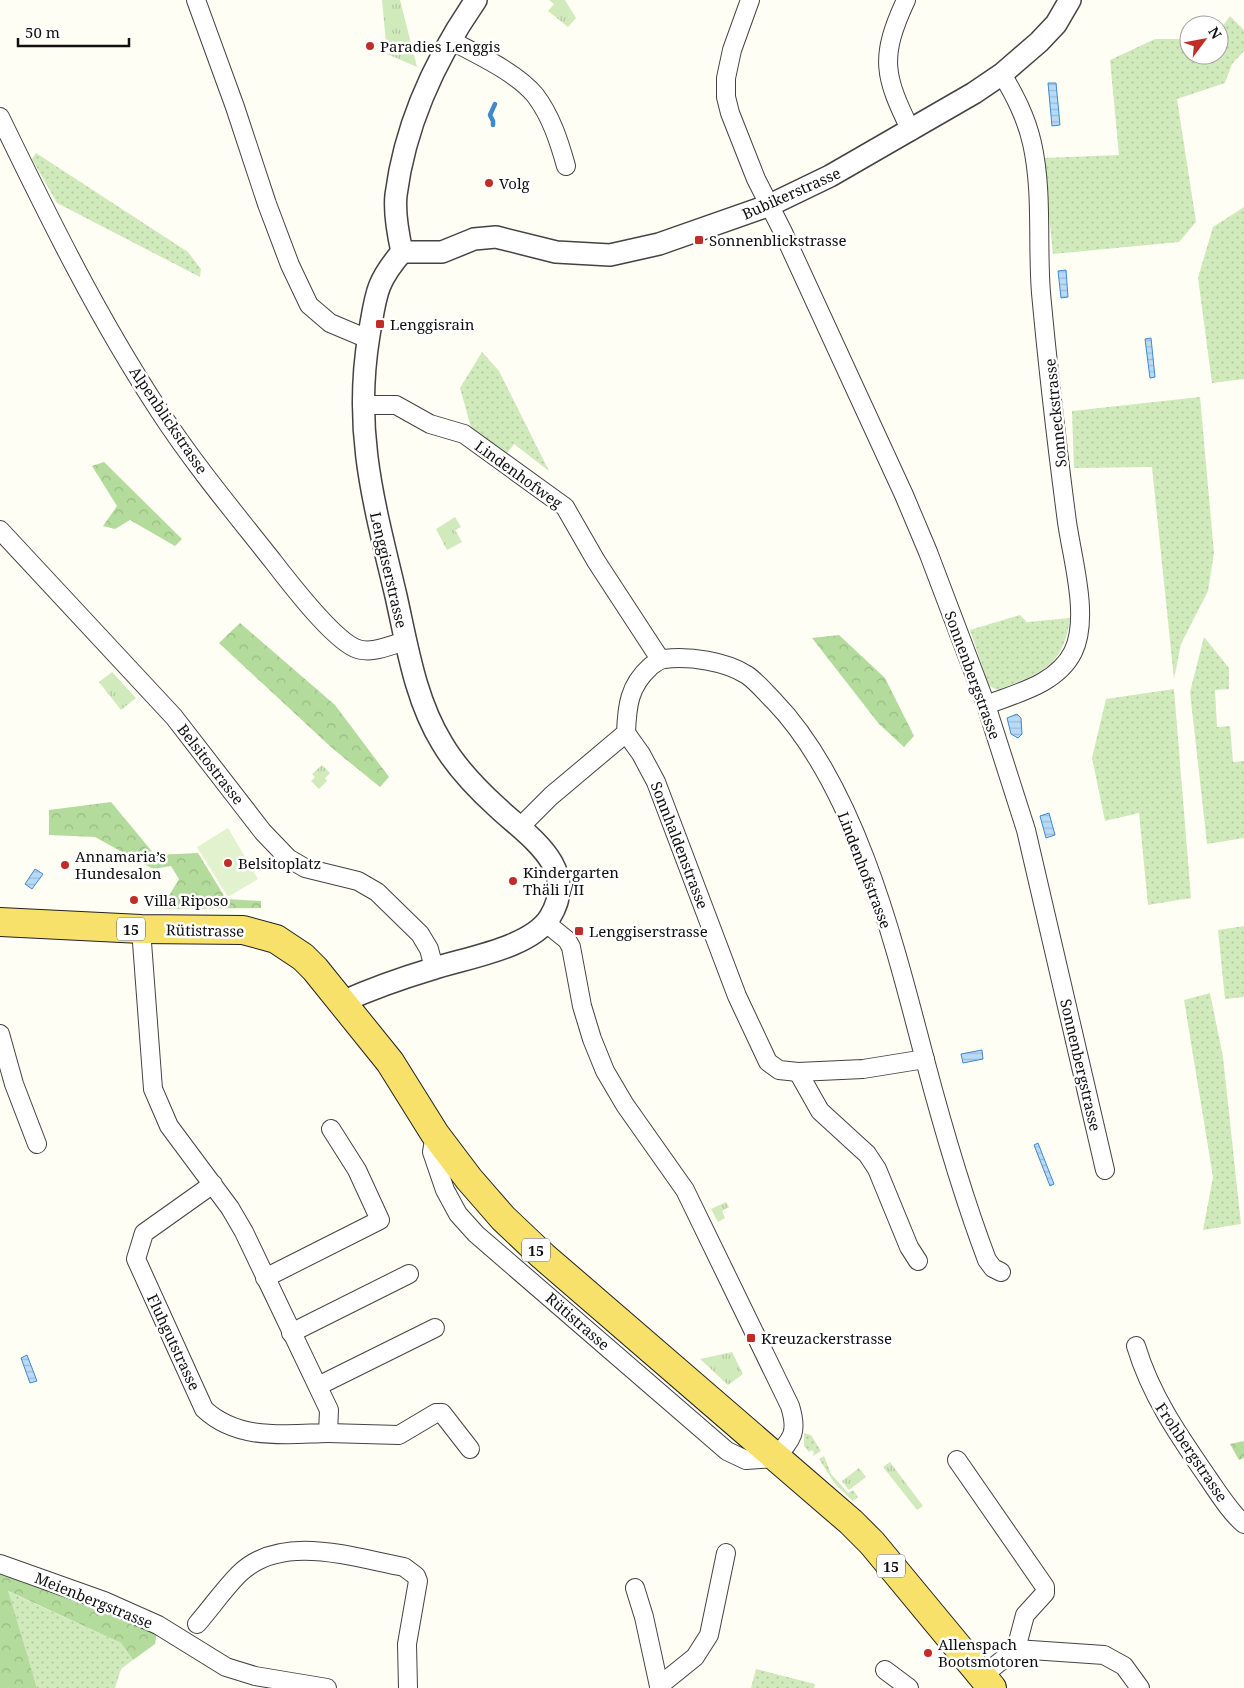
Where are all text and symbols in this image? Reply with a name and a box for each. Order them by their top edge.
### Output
scale bar [18,15,129,47]
north arrow [1179,15,1229,65]
text: 50 m [25,22,60,42]
text: N [1204,23,1226,43]
place label: Paradies Lenggis [380,36,500,56]
marker: Paradies Lenggis [364,40,376,52]
street label: Bubikerstrasse [739,162,843,224]
place label: Volg [499,173,530,193]
marker: Volg [483,177,495,189]
place label: Sonnenblickstrasse [709,230,847,250]
marker: Sonnenblickstrasse [693,234,705,246]
place label: Lenggisrain [390,314,475,334]
marker: Lenggisrain [374,318,386,330]
street label: Sonneckstrasse [1039,358,1071,468]
street label: Alpenblickstrasse [126,362,212,478]
street label: Lindenhofweg [471,435,567,513]
street label: Lenggiserstrasse [366,510,412,630]
street label: Sonnenbergstrasse [941,608,1005,742]
street label: Belsitostrasse [173,720,249,808]
street label: Sonnhaldenstrasse [647,779,713,911]
street label: Lindenhofstrasse [834,809,896,931]
place label: Annamaria’s Hundesalon [75,846,166,883]
place label: Belsitoplatz [238,853,321,873]
marker: Belsitoplatz [222,857,234,869]
marker: Annamaria’s Hundesalon [59,859,71,871]
place label: Kindergarten Thäli I/II [523,862,619,899]
marker: Kindergarten Thäli I/II [507,875,519,887]
place label: Villa Riposo [144,890,229,910]
marker: Villa Riposo [128,894,140,906]
road number: 15 [117,918,145,941]
street label: Rütistrasse [166,919,244,941]
place label: Lenggiserstrasse [589,921,708,941]
marker: Lenggiserstrasse [573,925,585,937]
street label: Sonnenbergstrasse [1056,997,1106,1133]
road number: 15 [522,1238,550,1262]
street label: Rütistrasse [542,1288,614,1354]
street label: Fluhgutstrasse [143,1291,205,1393]
place label: Kreuzackerstrasse [761,1328,892,1348]
marker: Kreuzackerstrasse [745,1332,757,1344]
street label: Frohbergstrasse [1151,1399,1233,1505]
road number: 15 [877,1554,905,1578]
street label: Meienbergstrasse [32,1567,156,1633]
place label: Allenspach Bootsmotoren [938,1634,1039,1671]
marker: Allenspach Bootsmotoren [922,1647,934,1659]

